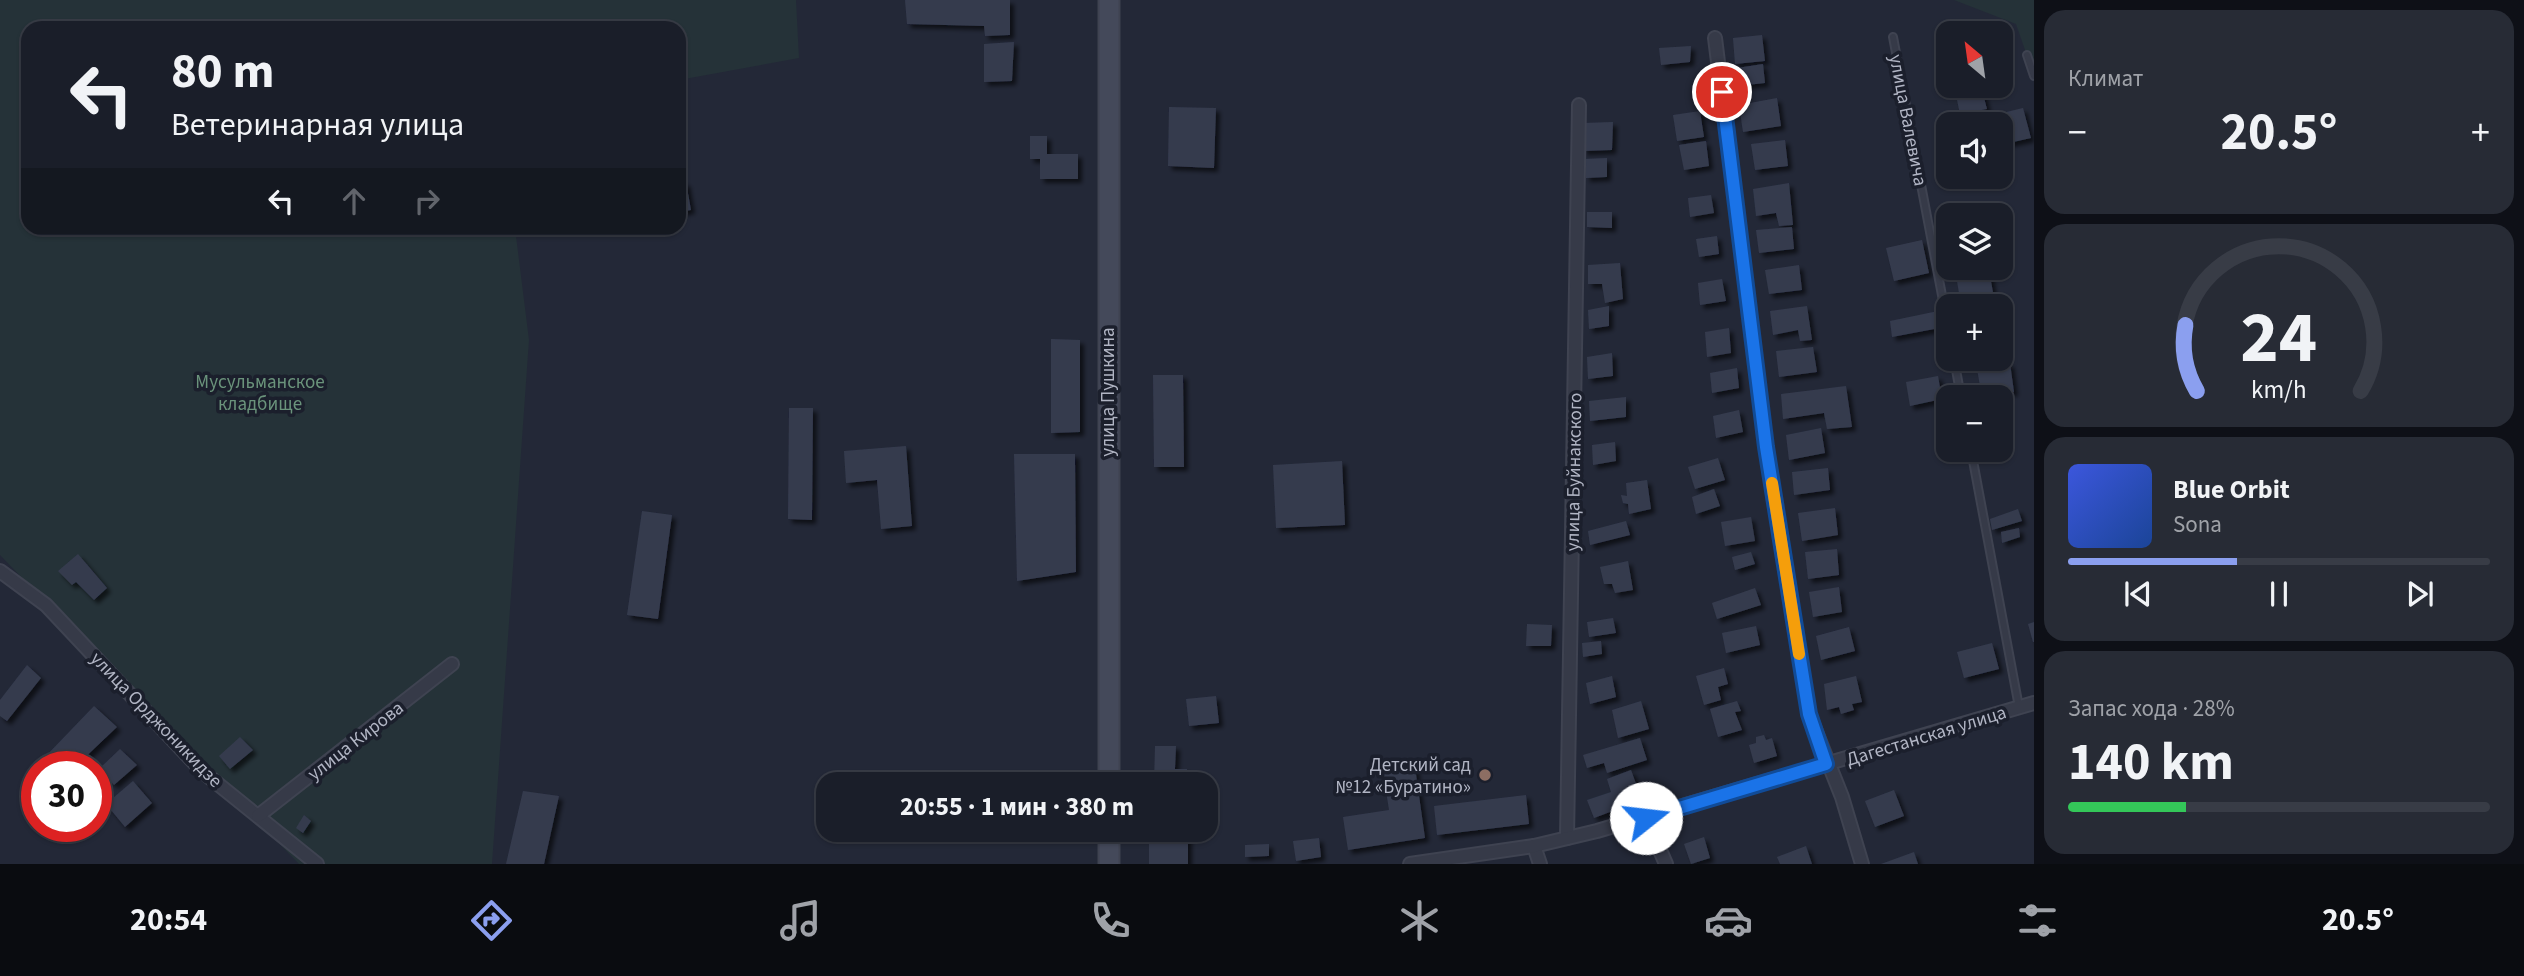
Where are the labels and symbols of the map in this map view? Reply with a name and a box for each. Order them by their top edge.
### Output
north arrow [1936,21,2012,98]
street label: улица Валевича [1882,52,1934,188]
pin [1692,62,1752,122]
street label: улица Пушкина [1095,327,1122,457]
park label: Мусульманское кладбище [195,369,325,418]
street label: улица Буйнакского [1560,392,1589,552]
street label: улица Орджоникидзе [84,646,228,794]
street label: улица Кирова [302,695,410,787]
street label: Дагестанская улица [1843,699,2010,774]
speed limit sign: 30 [21,751,112,842]
place label: Детский сад №12 «Буратино» [1335,752,1471,801]
marker: Детский сад №12 «Буратино» [1477,767,1493,783]
position arrow [1609,781,1683,855]

